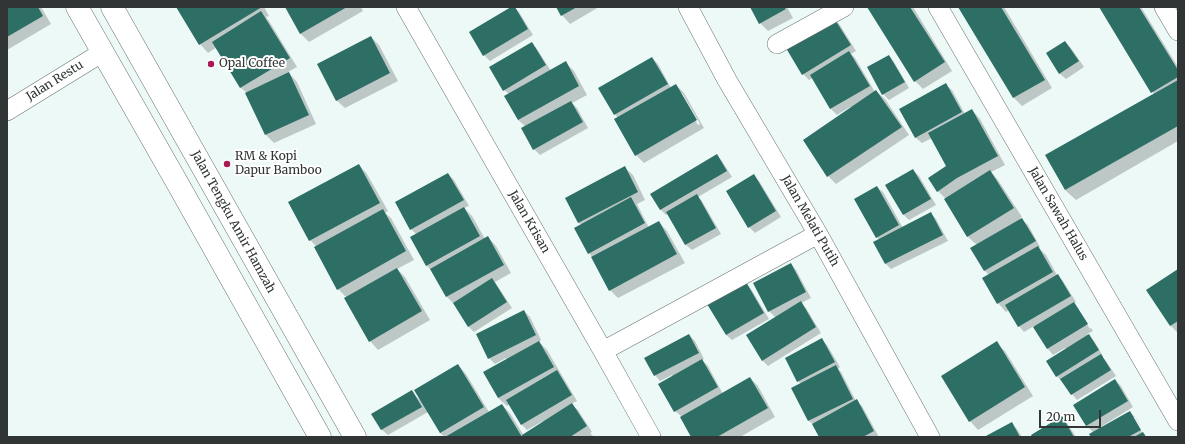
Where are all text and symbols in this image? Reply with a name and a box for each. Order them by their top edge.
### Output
place label: Opal Coffee [219,57,285,71]
street label: Jalan Restu [24,58,86,104]
marker: Opal Coffee [206,59,216,69]
street label: Jalan Tengku Amir Hamzah [188,148,278,296]
place label: RM & Kopi Dapur Bamboo [235,150,322,178]
marker: RM & Kopi Dapur Bamboo [222,159,232,169]
street label: Jalan Sawah Halus [1025,165,1091,263]
street label: Jalan Melati Putih [778,173,842,269]
street label: Jalan Krisan [505,188,553,256]
scale bar [1041,402,1103,428]
text: 20 m [1046,409,1075,424]

